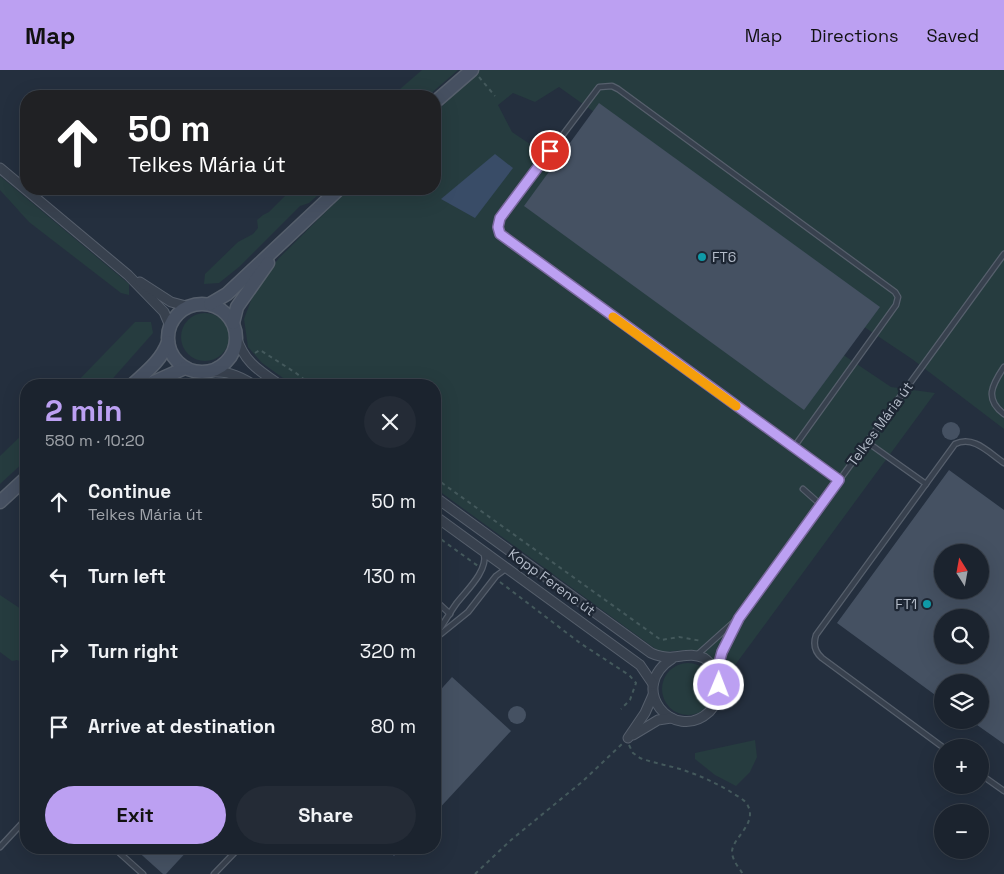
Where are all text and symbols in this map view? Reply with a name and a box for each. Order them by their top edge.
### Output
text: Map [25,20,75,51]
text: Map [745,24,782,47]
text: Directions [810,24,899,47]
text: Saved [927,24,979,47]
text: 50 m [128,107,210,151]
icon: ahead [45,110,110,175]
pin [529,130,571,172]
icon: arrive [536,137,564,165]
text: Telkes Mária út [128,150,286,178]
place label: FT6 [712,248,736,266]
marker: FT6 [696,251,708,263]
street label: Telkes Mária út [843,378,917,470]
text: 2 min [45,391,123,430]
button: close [364,396,416,448]
text: 580 m · 10:20 [45,430,145,451]
text: Continue [88,479,171,504]
icon: ahead [45,488,73,516]
text: 50 m [371,489,416,514]
text: Telkes Mária út [88,504,203,525]
street label: Kopp Ferenc út [505,544,599,620]
north arrow [934,544,989,599]
map controls [934,544,989,859]
icon: left [45,563,73,591]
text: Turn left [88,564,166,589]
text: 130 m [363,564,416,589]
place label: FT1 [895,595,917,613]
marker: FT1 [921,598,933,610]
button: search [934,609,989,664]
icon: right [45,638,73,666]
text: Turn right [88,639,178,664]
text: 320 m [360,639,416,664]
position arrow [692,658,744,710]
button: layers [934,674,989,729]
icon: arrive [45,713,73,741]
text: Arrive at destination [88,714,276,739]
text: 80 m [371,714,416,739]
button: + [934,739,989,794]
button: Exit [45,786,226,844]
button: Share [236,786,416,844]
button: − [934,804,989,859]

